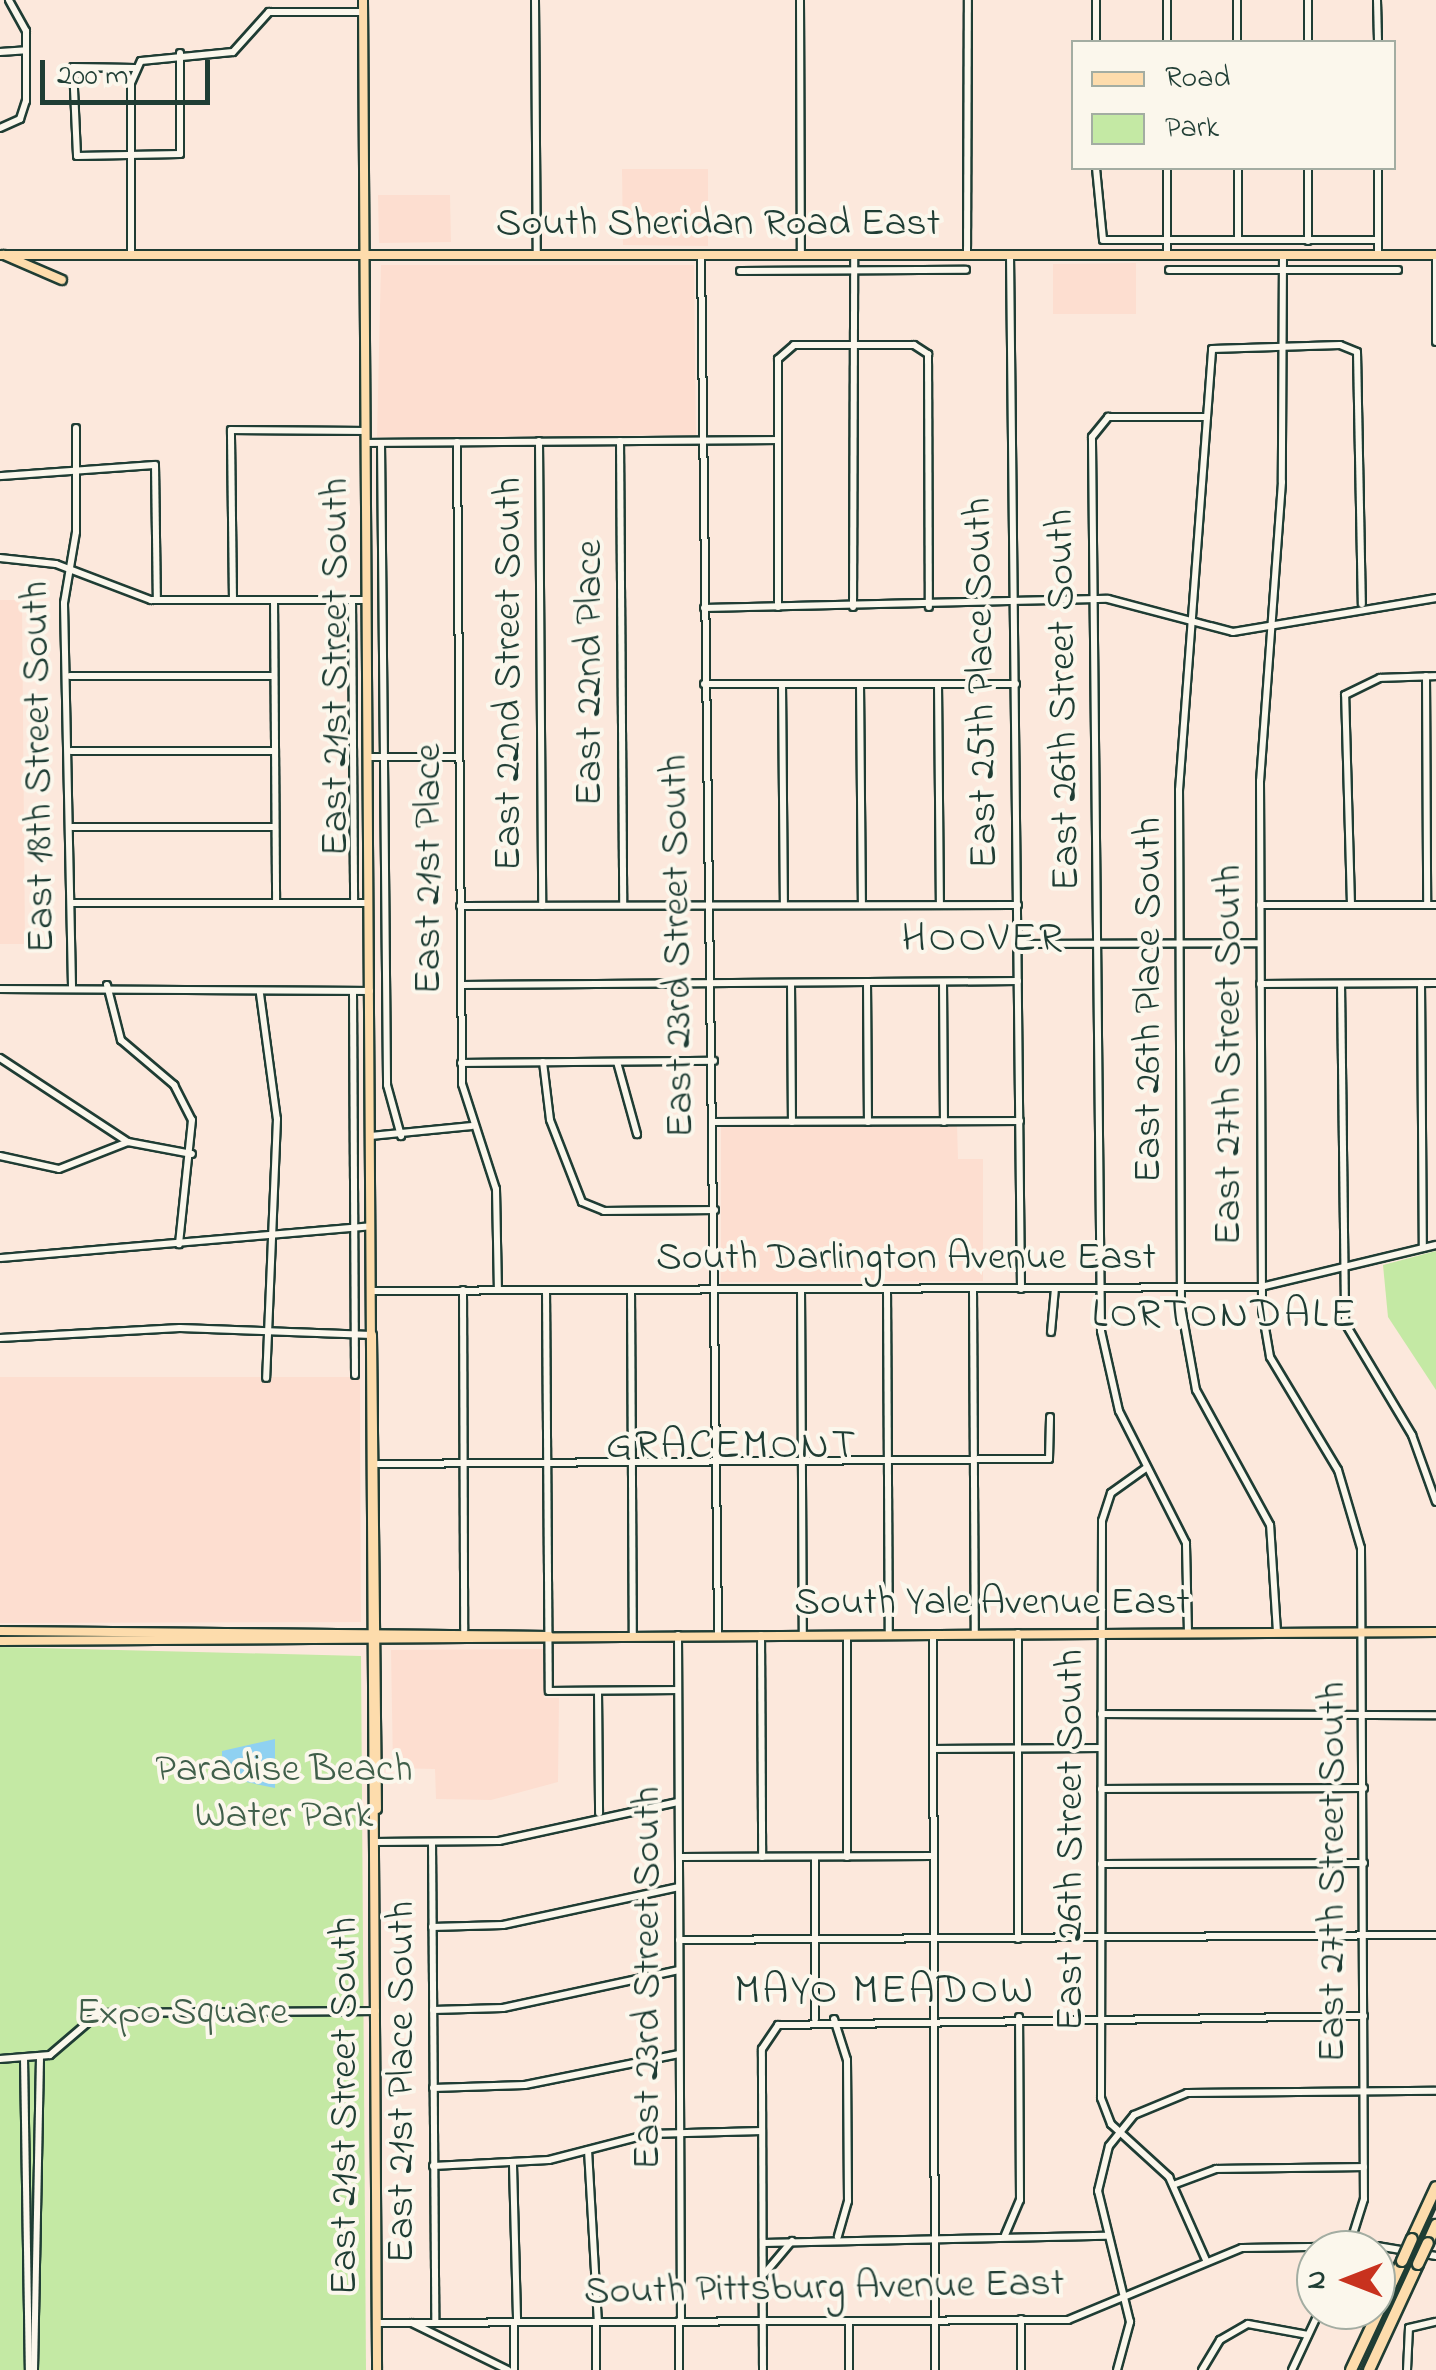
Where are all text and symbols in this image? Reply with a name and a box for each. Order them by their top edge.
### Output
scale bar [45,40,215,102]
legend [1071,40,1396,170]
text: 200 m [57,55,129,99]
text: Road [1165,57,1230,101]
text: Park [1165,107,1219,151]
street label: South Sheridan Road East [496,201,940,249]
street label: East 22nd Street South [486,477,534,871]
street label: East 21st Street South [313,478,361,856]
street label: East 25th Place South [956,497,1010,869]
street label: East 26th Street South [1038,509,1092,891]
street label: East 22nd Place [567,540,615,806]
street label: East 18th Street South [13,580,67,954]
street label: East 21st Place [406,744,454,994]
street label: East 23rd Street South [652,754,706,1138]
street label: East 26th Place South [1126,817,1174,1183]
street label: East 27th Street South [1206,865,1254,1245]
district label: HOOVER [901,915,1065,965]
street label: South Darlington Avenue East [656,1235,1156,1283]
district label: LORTONDALE [1092,1291,1358,1341]
district label: GRACEMONT [606,1422,858,1472]
street label: South Yale Avenue East [794,1580,1190,1628]
street label: East 26th Street South [1048,1649,1096,2031]
street label: East 27th Street South [1310,1682,1358,2062]
park label: Paradise Beach Water Park [155,1747,413,1841]
street label: East 23rd Street South [625,1786,673,2170]
street label: East 21st Place South [379,1901,427,2263]
street label: East 21st Street South [322,1917,370,2295]
district label: MAYO MEADOW [734,1967,1036,2017]
park label: Expo Square [76,1990,288,2038]
north arrow [1296,2230,1396,2330]
street label: South Pittsburg Avenue East [583,2261,1065,2317]
text: N [1297,2271,1338,2289]

